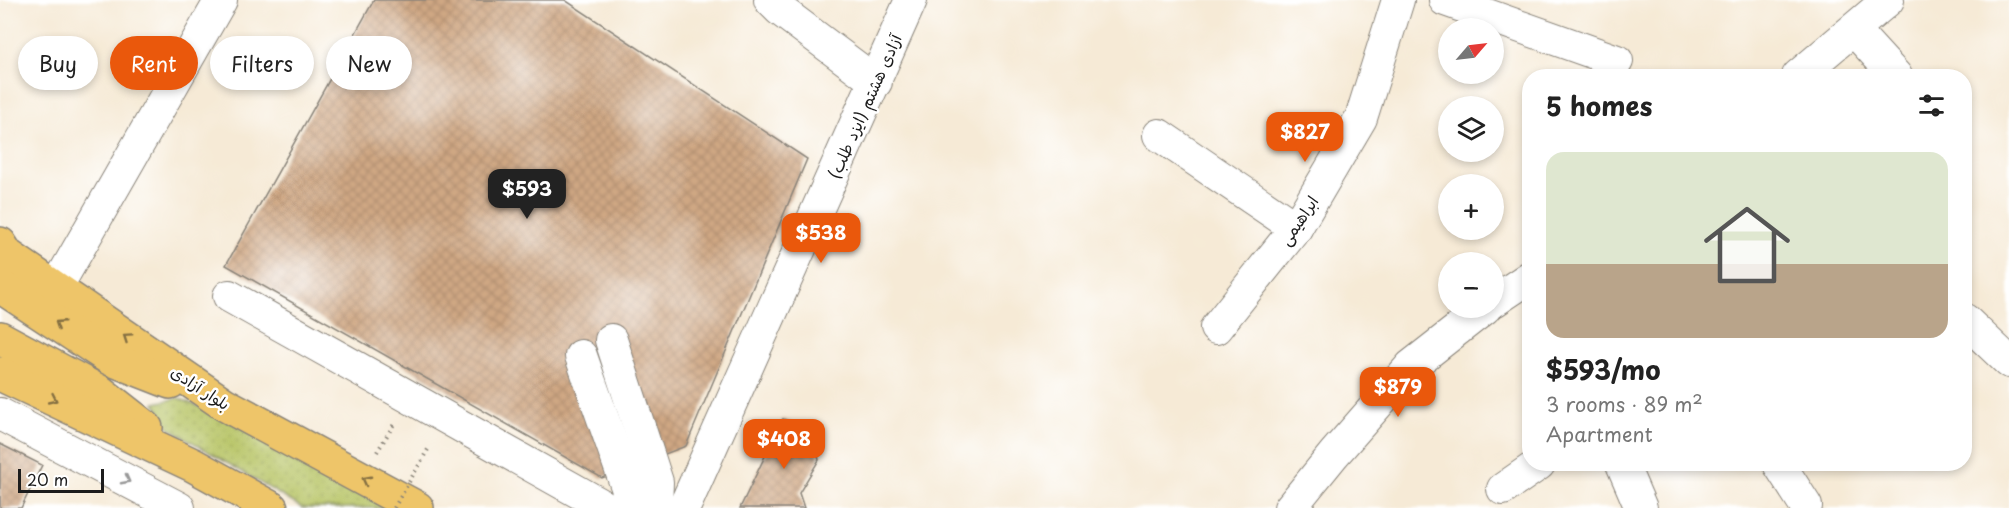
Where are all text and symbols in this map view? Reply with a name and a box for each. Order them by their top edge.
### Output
north arrow [1438,18,1504,84]
map controls [1438,18,1504,318]
street label: آزادی هشتم (ایزد طلب) [821,29,909,183]
chip: Buy [18,36,98,90]
chip: Rent [110,36,198,90]
chip: Filters [210,36,314,90]
chip: New [326,36,412,90]
text: 5 homes [1546,86,1652,125]
icon: filters [1915,89,1948,122]
button: layers [1438,96,1504,162]
pin: $827 [1269,112,1341,163]
text: $827 [1280,116,1330,146]
pin: $593 [491,169,563,220]
text: $593 [502,173,552,203]
button: + [1438,174,1504,240]
street label: ابراهیمی [1273,190,1323,250]
icon: home [1693,191,1801,299]
pin: $538 [785,213,857,264]
text: $538 [796,217,846,247]
button: − [1438,252,1504,318]
one-way arrow [54,320,65,331]
one-way arrow [122,333,133,344]
text: $593/mo [1546,350,1660,389]
street label: بلوار آزادی [167,359,235,415]
pin: $879 [1362,367,1434,418]
text: $879 [1374,371,1422,401]
text: 3 rooms · 89 m² [1546,389,1703,419]
one-way arrow [46,391,57,403]
pin: $408 [748,419,820,470]
text: Apartment [1546,419,1653,449]
text: $408 [757,423,811,453]
scale bar [18,466,104,494]
text: 20 m [27,467,68,491]
one-way arrow [120,473,130,484]
one-way arrow [361,476,372,487]

